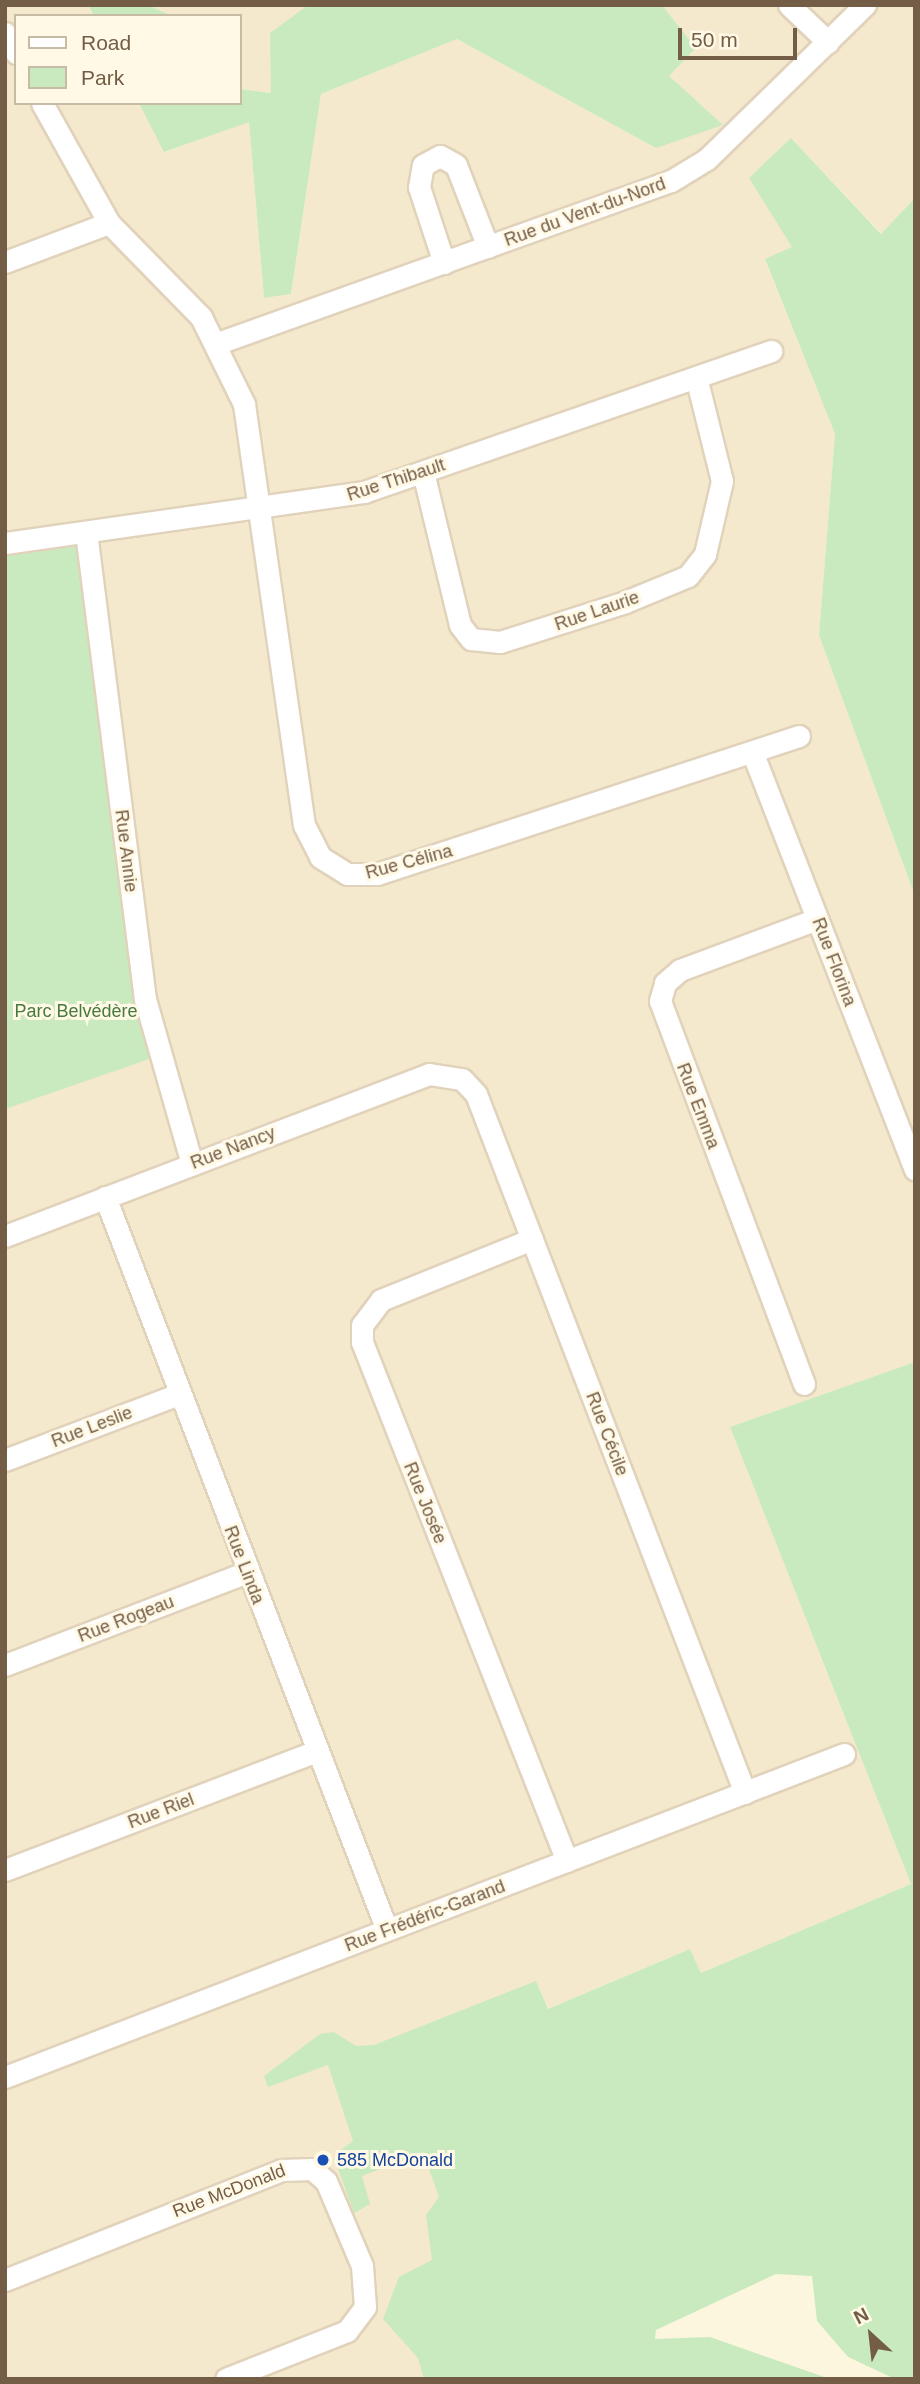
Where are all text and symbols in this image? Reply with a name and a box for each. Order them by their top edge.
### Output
legend [14,14,242,105]
scale bar [682,14,801,58]
text: 50 m [691,28,738,51]
text: Road [81,31,131,54]
text: Park [81,66,124,89]
street label: Rue du Vent-du-Nord [501,173,669,251]
street label: Rue Thibault [344,454,448,506]
street label: Rue Laurie [552,586,642,636]
street label: Rue Annie [110,808,142,894]
street label: Rue Célina [363,840,455,884]
street label: Rue Florina [807,915,861,1009]
park label: Parc Belvédère [14,1000,138,1022]
street label: Rue Emma [672,1060,724,1152]
street label: Rue Nancy [188,1122,278,1174]
street label: Rue Cécile [581,1389,633,1479]
street label: Rue Leslie [48,1402,136,1452]
street label: Rue Josée [399,1459,451,1547]
street label: Rue Linda [219,1523,269,1607]
street label: Rue Rogeau [75,1591,177,1647]
street label: Rue Riel [125,1789,197,1833]
street label: Rue Frédéric-Garand [342,1875,508,1957]
place label: 585 McDonald [337,2149,453,2171]
marker: 585 McDonald [315,2152,331,2168]
street label: Rue McDonald [170,2160,288,2222]
north arrow [836,2300,906,2370]
text: N [850,2303,872,2328]

